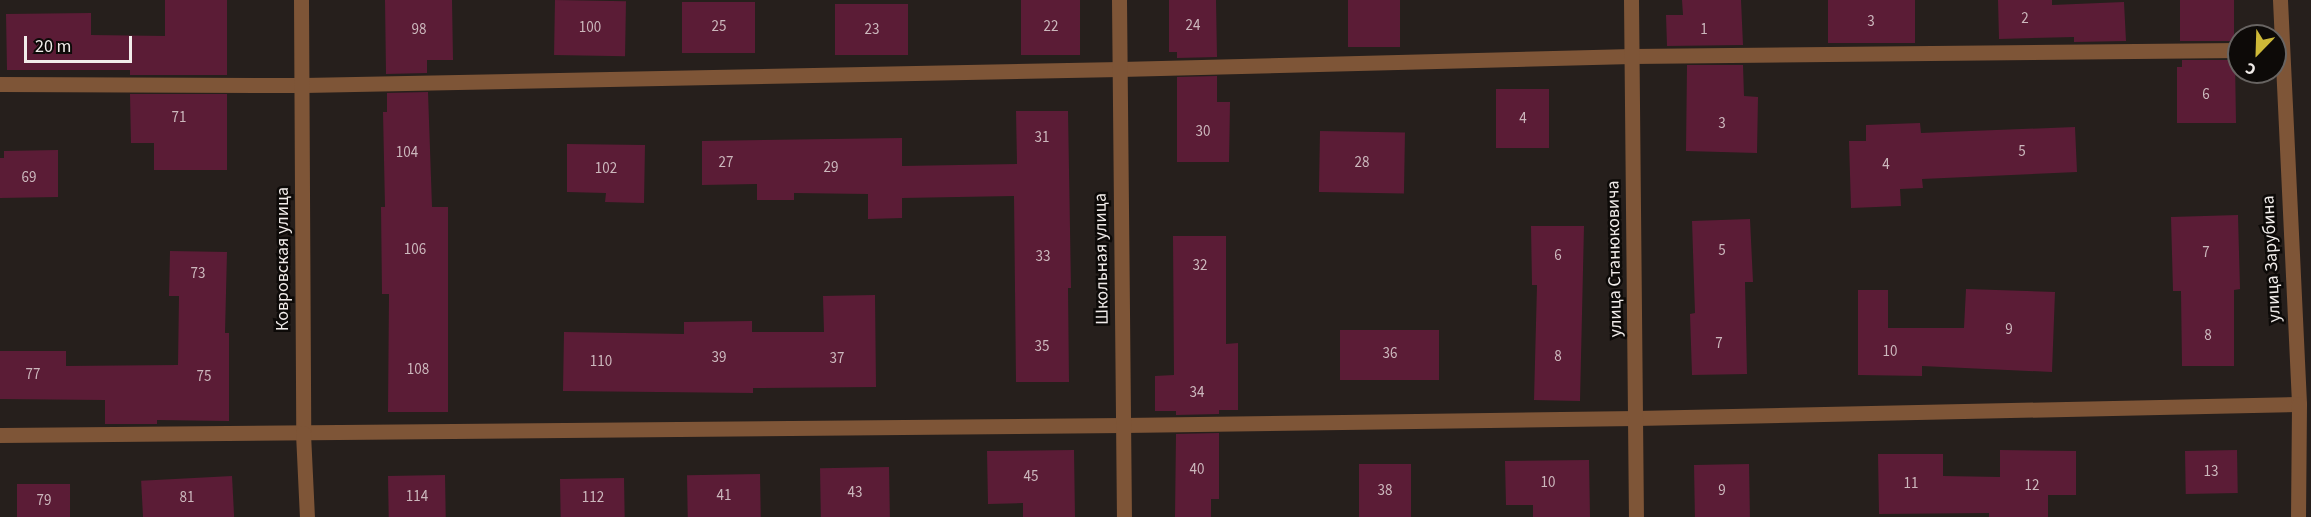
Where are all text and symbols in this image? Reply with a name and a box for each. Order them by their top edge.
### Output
house number: 2 [2021,10,2029,28]
house number: 3 [1867,13,1875,31]
house number: 24 [1186,17,1200,35]
house number: 25 [712,18,726,36]
house number: 22 [1044,18,1058,36]
house number: 100 [579,19,601,37]
house number: 98 [412,21,426,39]
house number: 23 [865,21,879,39]
house number: 1 [1700,21,1708,39]
scale bar [27,24,135,62]
north arrow [2227,24,2287,84]
text: 20 m [35,34,71,59]
text: С [2242,57,2259,81]
house number: 6 [2202,86,2210,104]
house number: 71 [172,109,186,127]
house number: 4 [1519,110,1527,128]
house number: 3 [1718,115,1726,133]
house number: 30 [1196,123,1210,141]
house number: 31 [1035,129,1049,147]
house number: 5 [2018,143,2026,161]
house number: 104 [396,144,418,162]
house number: 27 [719,154,733,172]
house number: 28 [1355,154,1369,172]
house number: 4 [1882,156,1890,174]
house number: 29 [824,159,838,177]
house number: 102 [595,160,617,178]
house number: 69 [22,169,36,187]
street label: улица Станюковича [1603,180,1627,338]
street label: Ковровская улица [272,187,294,331]
street label: Школьная улица [1090,193,1114,325]
street label: улица Зарубина [2258,195,2286,323]
house number: 106 [404,241,426,259]
house number: 5 [1718,242,1726,260]
house number: 7 [2202,244,2210,262]
house number: 6 [1554,247,1562,265]
house number: 33 [1036,248,1050,266]
house number: 32 [1193,257,1207,275]
house number: 73 [191,265,205,283]
house number: 9 [2005,321,2013,339]
house number: 8 [2204,327,2212,345]
house number: 7 [1715,335,1723,353]
house number: 35 [1035,338,1049,356]
house number: 10 [1883,343,1897,361]
house number: 36 [1383,345,1397,363]
house number: 8 [1554,348,1562,366]
house number: 39 [712,349,726,367]
house number: 37 [830,350,844,368]
house number: 110 [590,353,612,371]
house number: 108 [407,361,429,379]
house number: 77 [26,366,40,384]
house number: 75 [197,368,211,386]
house number: 34 [1190,384,1204,402]
house number: 40 [1190,461,1204,479]
house number: 13 [2204,463,2218,481]
house number: 45 [1024,468,1038,486]
house number: 10 [1541,474,1555,492]
house number: 11 [1904,475,1918,493]
house number: 12 [2025,477,2039,495]
house number: 38 [1378,482,1392,500]
house number: 9 [1718,482,1726,500]
house number: 43 [848,484,862,502]
house number: 41 [717,487,731,505]
house number: 114 [406,488,428,506]
house number: 81 [180,489,194,507]
house number: 112 [582,489,604,507]
house number: 79 [37,492,51,510]

